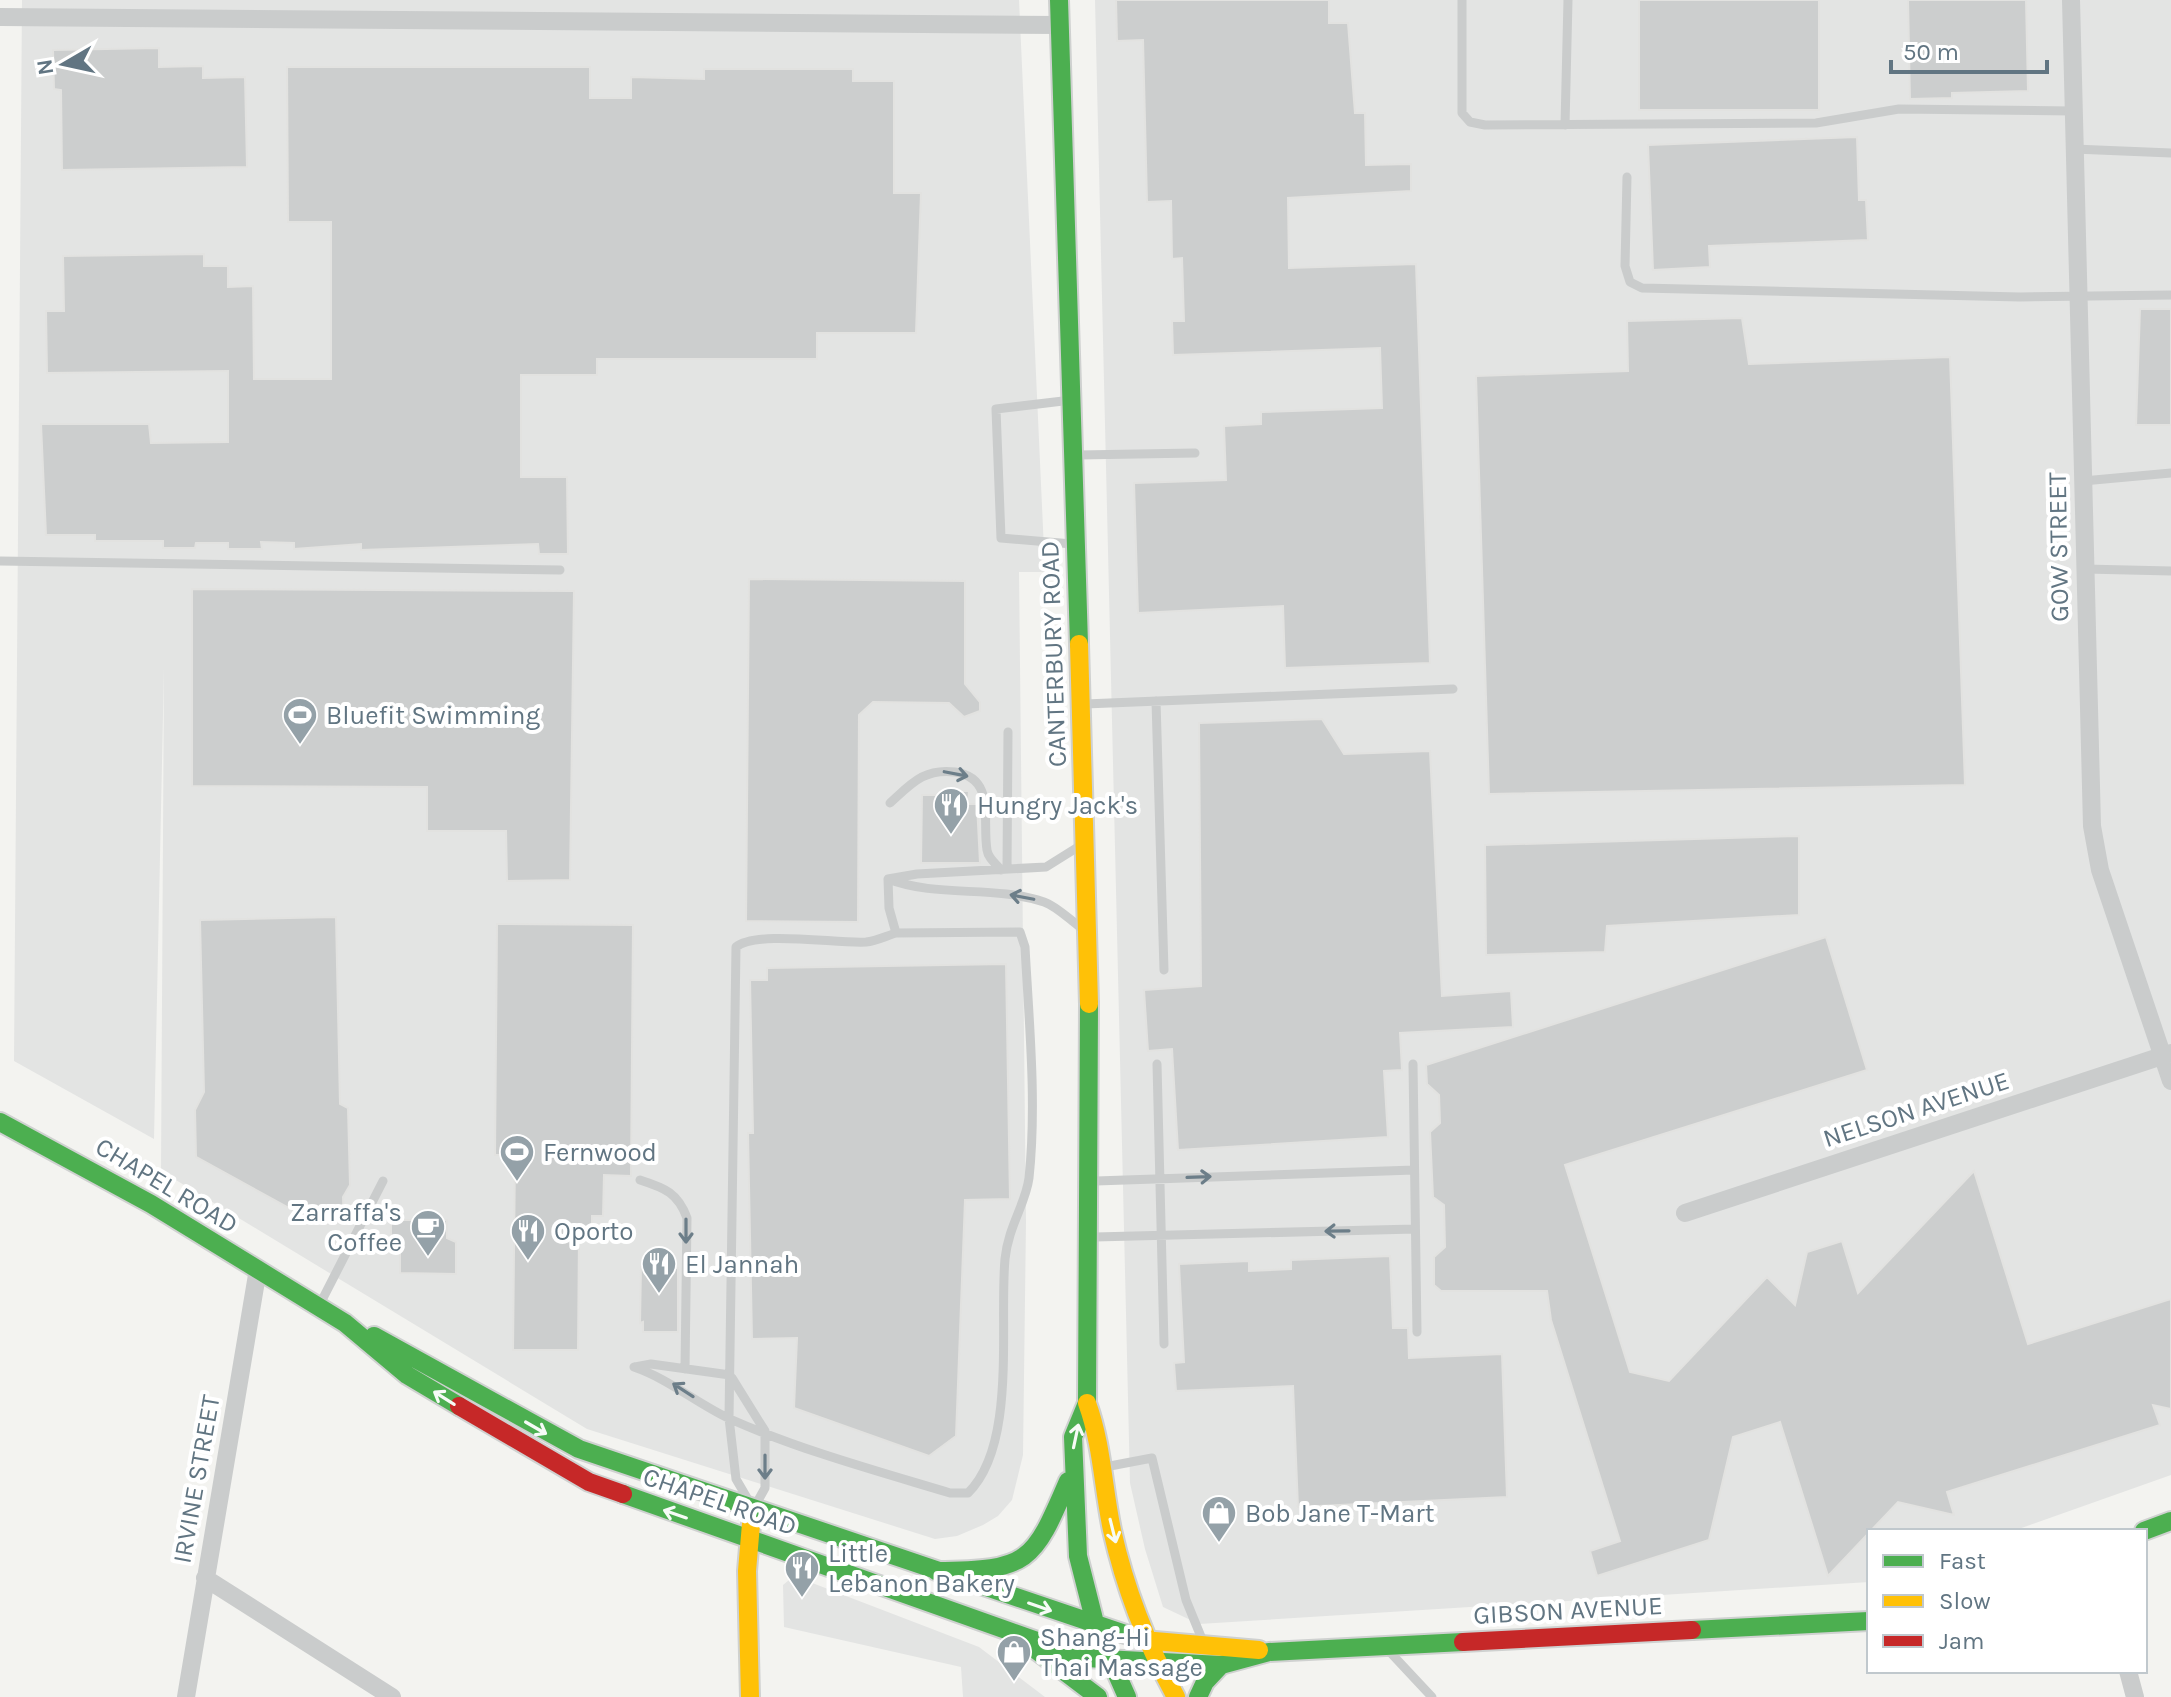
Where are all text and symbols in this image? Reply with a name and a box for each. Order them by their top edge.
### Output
north arrow [24,24,104,104]
scale bar [1891,24,2047,74]
text: 50 m [1903,38,1959,66]
text: N [31,57,59,77]
street label: GOW STREET [2042,472,2075,622]
street label: CANTERBURY ROAD [1034,540,1073,768]
sports icon: Bluefit Swimming [281,696,319,746]
place label: Bluefit Swimming [326,700,541,731]
one-way arrow [943,767,969,782]
restaurant icon: Hungry Jack's [932,786,970,836]
place label: Hungry Jack's [977,790,1138,821]
one-way arrow [1010,889,1035,904]
street label: NELSON AVENUE [1819,1065,2013,1154]
street label: CHAPEL ROAD [90,1131,243,1240]
sports icon: Fernwood [498,1133,536,1183]
place label: Fernwood [543,1137,657,1168]
one-way arrow [1185,1169,1212,1184]
place label: Zarraffa's Coffee [290,1197,402,1258]
cafe icon: Zarraffa's Coffee [409,1208,447,1258]
restaurant icon: Oporto [509,1212,547,1262]
place label: Oporto [554,1216,634,1247]
one-way arrow [679,1217,694,1244]
one-way arrow [1324,1224,1351,1239]
restaurant icon: El Jannah [640,1245,678,1295]
place label: El Jannah [685,1249,799,1280]
one-way arrow [672,1382,694,1399]
one-way arrow [433,1389,456,1405]
street label: IRVINE STREET [166,1392,227,1566]
one-way arrow [523,1421,547,1436]
one-way arrow [1069,1424,1084,1449]
one-way arrow [757,1453,773,1480]
street label: CHAPEL ROAD [639,1461,801,1542]
shop icon: Bob Jane T-Mart [1200,1494,1238,1544]
place label: Bob Jane T-Mart [1245,1498,1435,1529]
one-way arrow [663,1506,688,1521]
one-way arrow [1107,1517,1122,1543]
legend [1867,1529,2147,1673]
place label: Little Lebanon Bakery [828,1538,1015,1599]
text: Fast [1939,1547,1986,1575]
restaurant icon: Little Lebanon Bakery [783,1549,821,1599]
text: Slow [1939,1587,1991,1615]
street label: GIBSON AVENUE [1473,1590,1663,1631]
one-way arrow [1028,1600,1053,1615]
place label: Shang-Hi Thai Massage [1040,1622,1203,1683]
text: Jam [1939,1627,1984,1655]
shop icon: Shang-Hi Thai Massage [995,1633,1033,1683]

